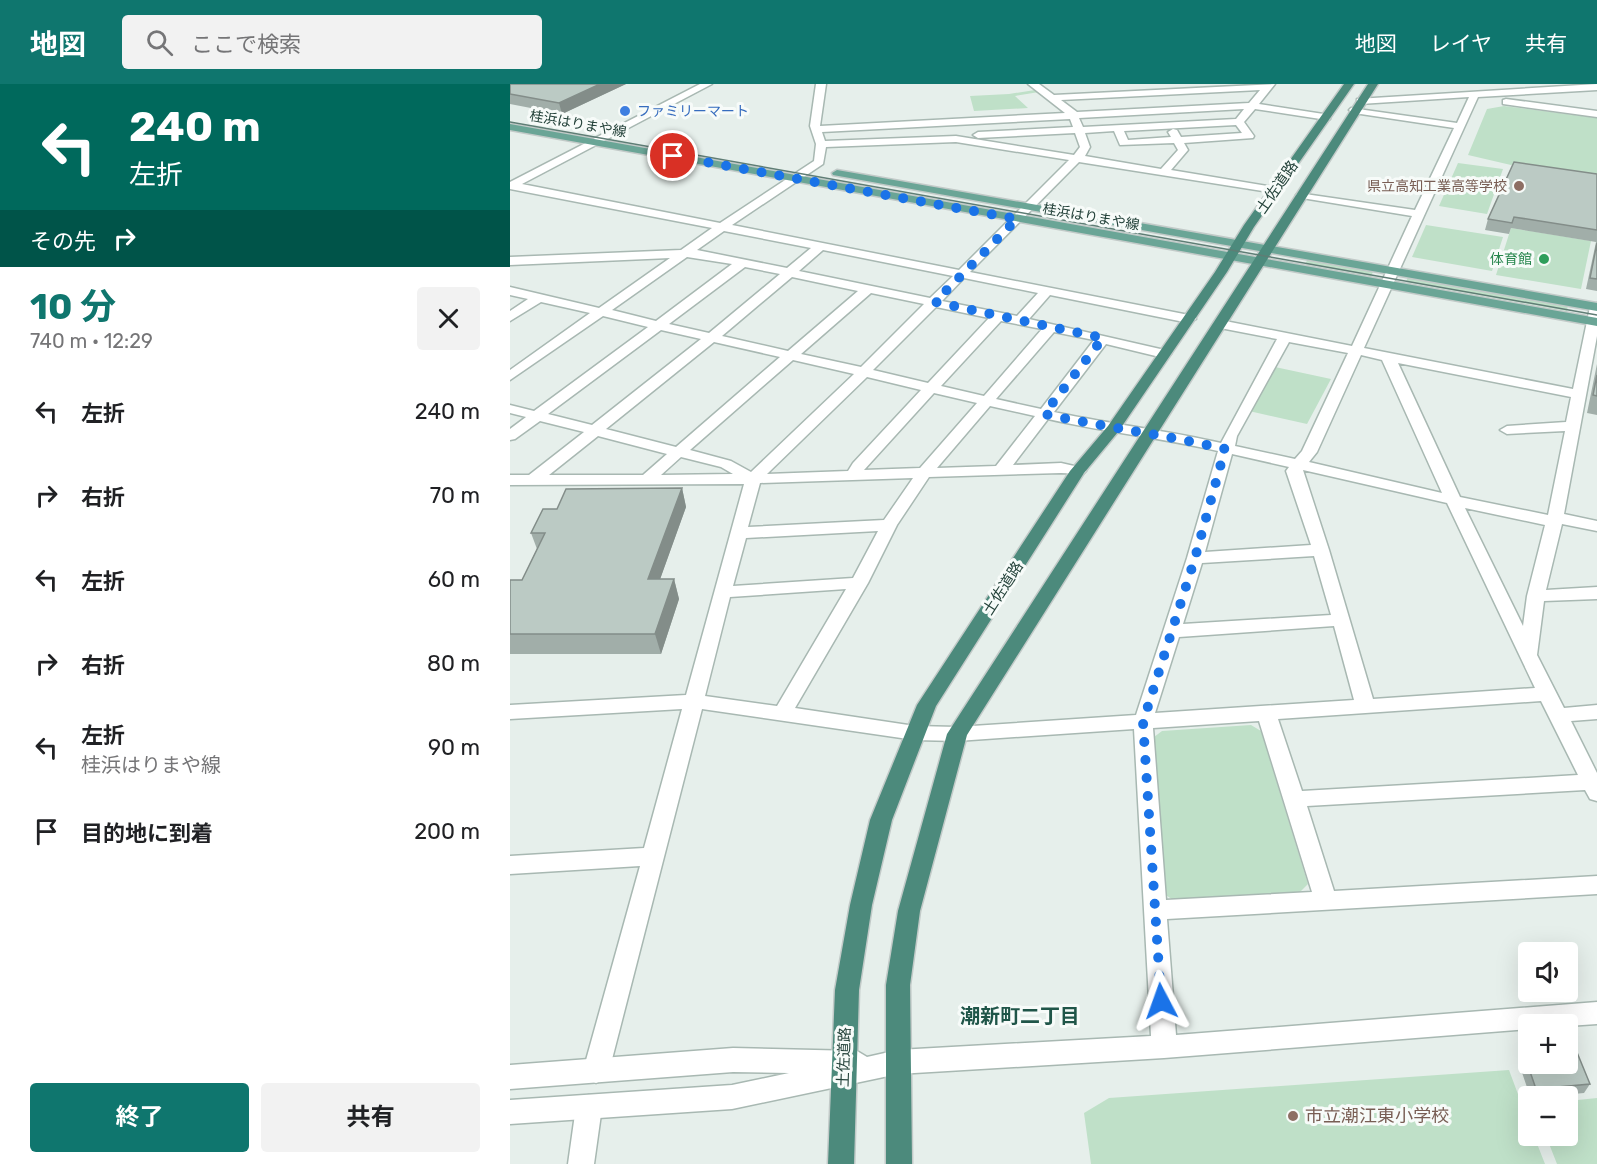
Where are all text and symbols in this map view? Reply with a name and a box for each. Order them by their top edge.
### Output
search box [122,15,542,69]
icon: search [143,26,176,59]
text: 地図 [30,28,86,61]
text: ここで検索 [191,31,301,58]
text: 地図 [1355,31,1397,56]
text: レイヤ [1430,31,1492,56]
text: 共有 [1525,31,1567,56]
text: 240 m [129,102,261,152]
place label: ファミリーマート [637,103,749,120]
marker: ファミリーマート [618,104,632,118]
street label: 桂浜はりまや線 [528,107,628,141]
icon: left [30,108,108,186]
pin [647,130,698,181]
icon: arrive [656,139,689,172]
street label: 土佐道路 [1252,157,1302,217]
text: 左折 [129,159,183,191]
place label: 県立高知工業高等学校 [1367,178,1507,195]
marker: 県立高知工業高等学校 [1512,179,1526,193]
street label: 桂浜はりまや線 [1041,200,1141,234]
icon: right [108,222,141,255]
text: その先 [30,228,96,255]
place label: 体育館 [1490,251,1532,268]
marker: 体育館 [1537,252,1551,266]
text: 10 分 [30,285,116,328]
button: close [417,287,480,350]
text: 740 m · 12:29 [30,329,153,353]
icon: left [30,395,63,428]
text: 240 m [415,398,480,425]
text: 左折 [81,400,125,427]
icon: right [30,479,63,512]
text: 70 m [430,482,480,509]
text: 右折 [81,484,125,511]
street label: 土佐道路 [979,558,1027,618]
icon: left [30,563,63,596]
text: 60 m [428,566,480,593]
text: 左折 [81,568,125,595]
icon: right [30,647,63,680]
text: 80 m [427,650,480,677]
text: 右折 [81,652,125,679]
text: 左折 [81,722,125,749]
icon: left [30,731,63,764]
text: 90 m [428,734,480,761]
text: 桂浜はりまや線 [81,753,221,777]
icon: arrive [30,815,63,848]
text: 200 m [414,818,480,845]
text: 目的地に到着 [81,820,213,847]
map controls [1518,942,1578,1146]
button: sound [1518,942,1578,1002]
position arrow [1129,969,1193,1033]
district label: 潮新町二丁目 [960,1004,1080,1028]
button: + [1518,1014,1578,1074]
street label: 土佐道路 [834,1027,854,1087]
button: 終了 [30,1083,249,1152]
button: 共有 [261,1083,480,1152]
button: − [1518,1086,1578,1146]
place label: 市立潮江東小学校 [1305,1105,1449,1127]
marker: 市立潮江東小学校 [1286,1109,1300,1123]

